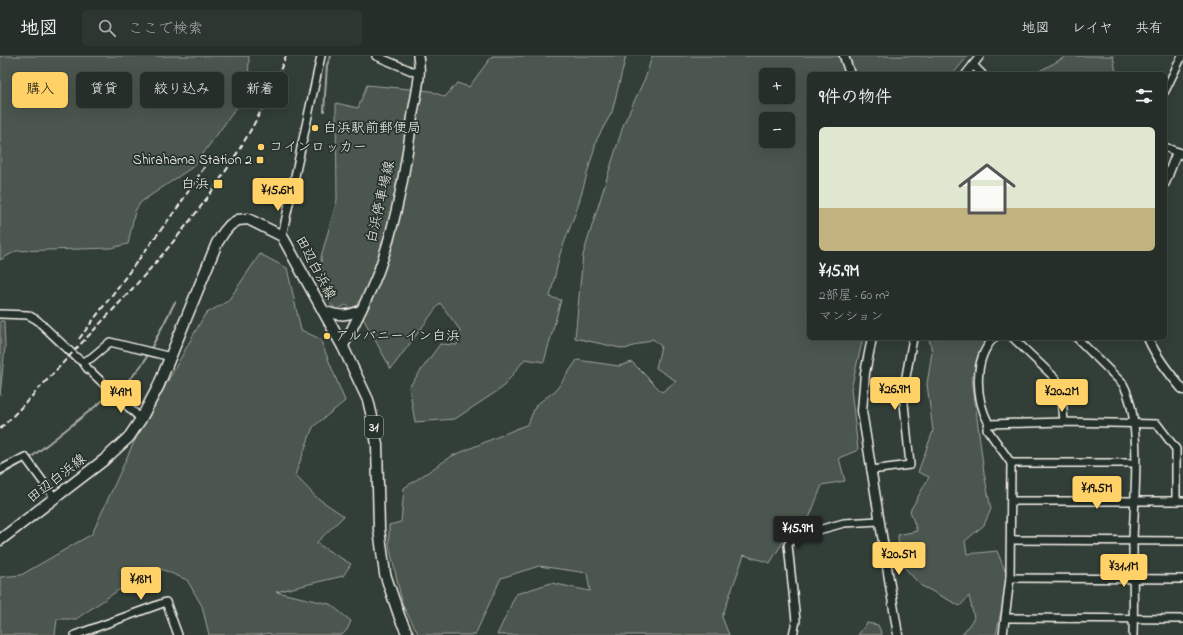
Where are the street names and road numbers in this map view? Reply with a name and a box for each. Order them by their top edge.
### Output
street label: 白浜停車場線 [361,159,401,245]
street label: 田辺白浜線 [289,232,341,304]
road number: 31 [365,416,383,438]
street label: 田辺白浜線 [23,449,91,509]

